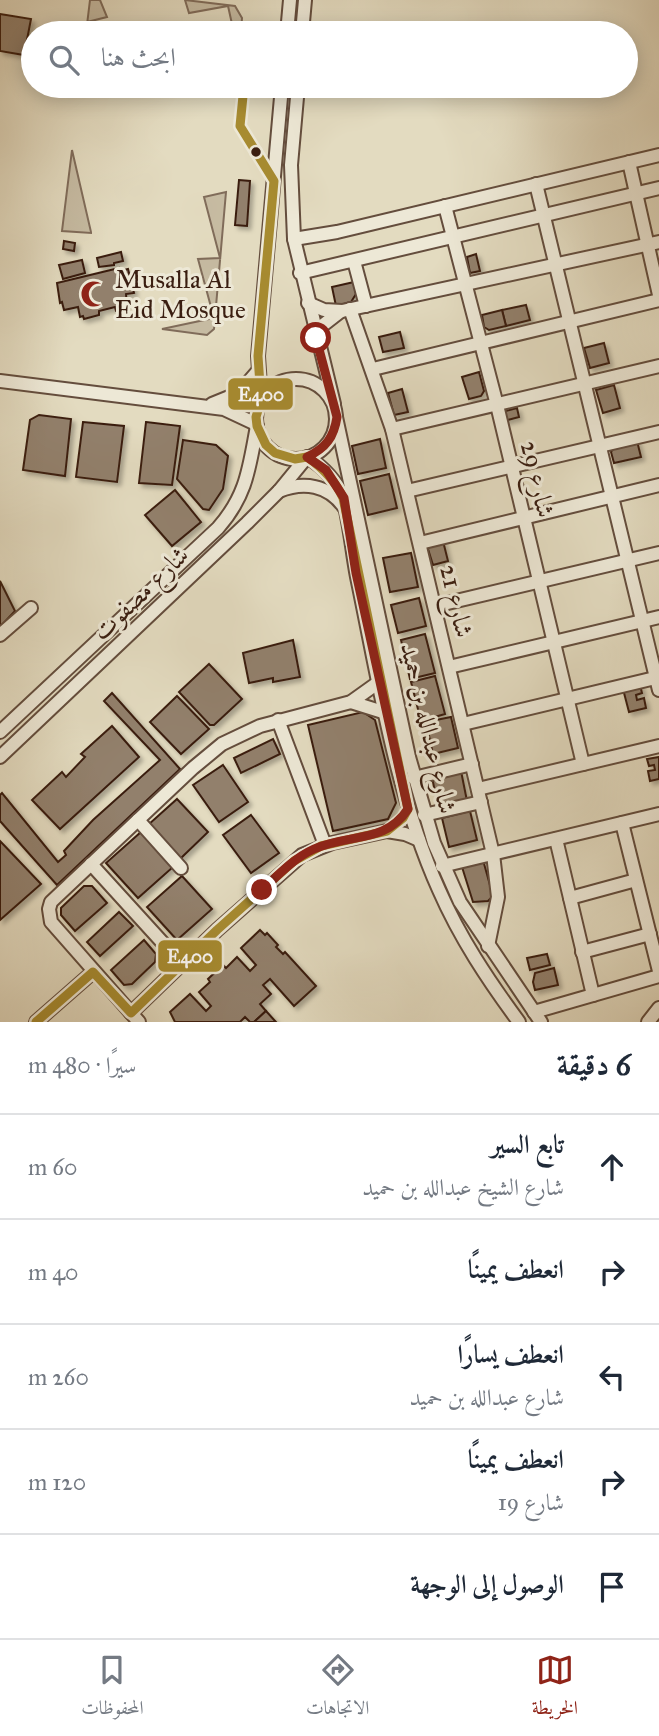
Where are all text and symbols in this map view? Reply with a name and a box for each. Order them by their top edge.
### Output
search box [21,21,638,98]
icon: search [45,41,83,79]
text: ابحث هنا [101,41,176,73]
unlabelled marker [249,145,263,159]
place label: Musalla Al Eid Mosque [115,263,246,325]
mosque icon: Musalla Al Eid Mosque [79,279,109,309]
route start [300,322,331,353]
line badge: E400 [227,377,294,411]
text: E400 [238,383,284,407]
street label: شارع 29 [508,438,562,522]
street label: شارع مصفوت [85,539,199,651]
street label: شارع 21 [427,561,481,642]
street label: شارع عبدالله بن حميد [388,639,464,818]
route end [246,874,277,905]
line badge: E400 [157,939,223,973]
text: E400 [167,945,213,969]
text: 6 دقيقة [557,1047,631,1083]
text: سيرًا · 480 m [28,1051,136,1079]
text: تابع السير [491,1128,564,1160]
icon: ahead [593,1148,631,1186]
text: 60 m [28,1153,77,1181]
text: شارع الشيخ عبدالله بن حميد [362,1173,564,1201]
text: انعطف يمينًا [468,1253,564,1285]
icon: right [593,1253,631,1291]
text: 40 m [28,1258,78,1286]
text: انعطف يسارًا [457,1338,564,1370]
icon: left [593,1358,631,1396]
text: 260 m [28,1363,89,1391]
text: شارع عبدالله بن حميد [410,1383,564,1411]
text: انعطف يمينًا [468,1443,564,1475]
icon: right [593,1463,631,1501]
text: 120 m [28,1468,86,1496]
text: شارع 19 [498,1488,564,1516]
text: الوصول إلى الوجهة [410,1568,564,1600]
icon: arrive [593,1568,631,1606]
tab: المحفوظات [81,1651,144,1726]
tab: الاتجاهات [306,1651,369,1726]
tab: الخريطة [532,1651,578,1726]

